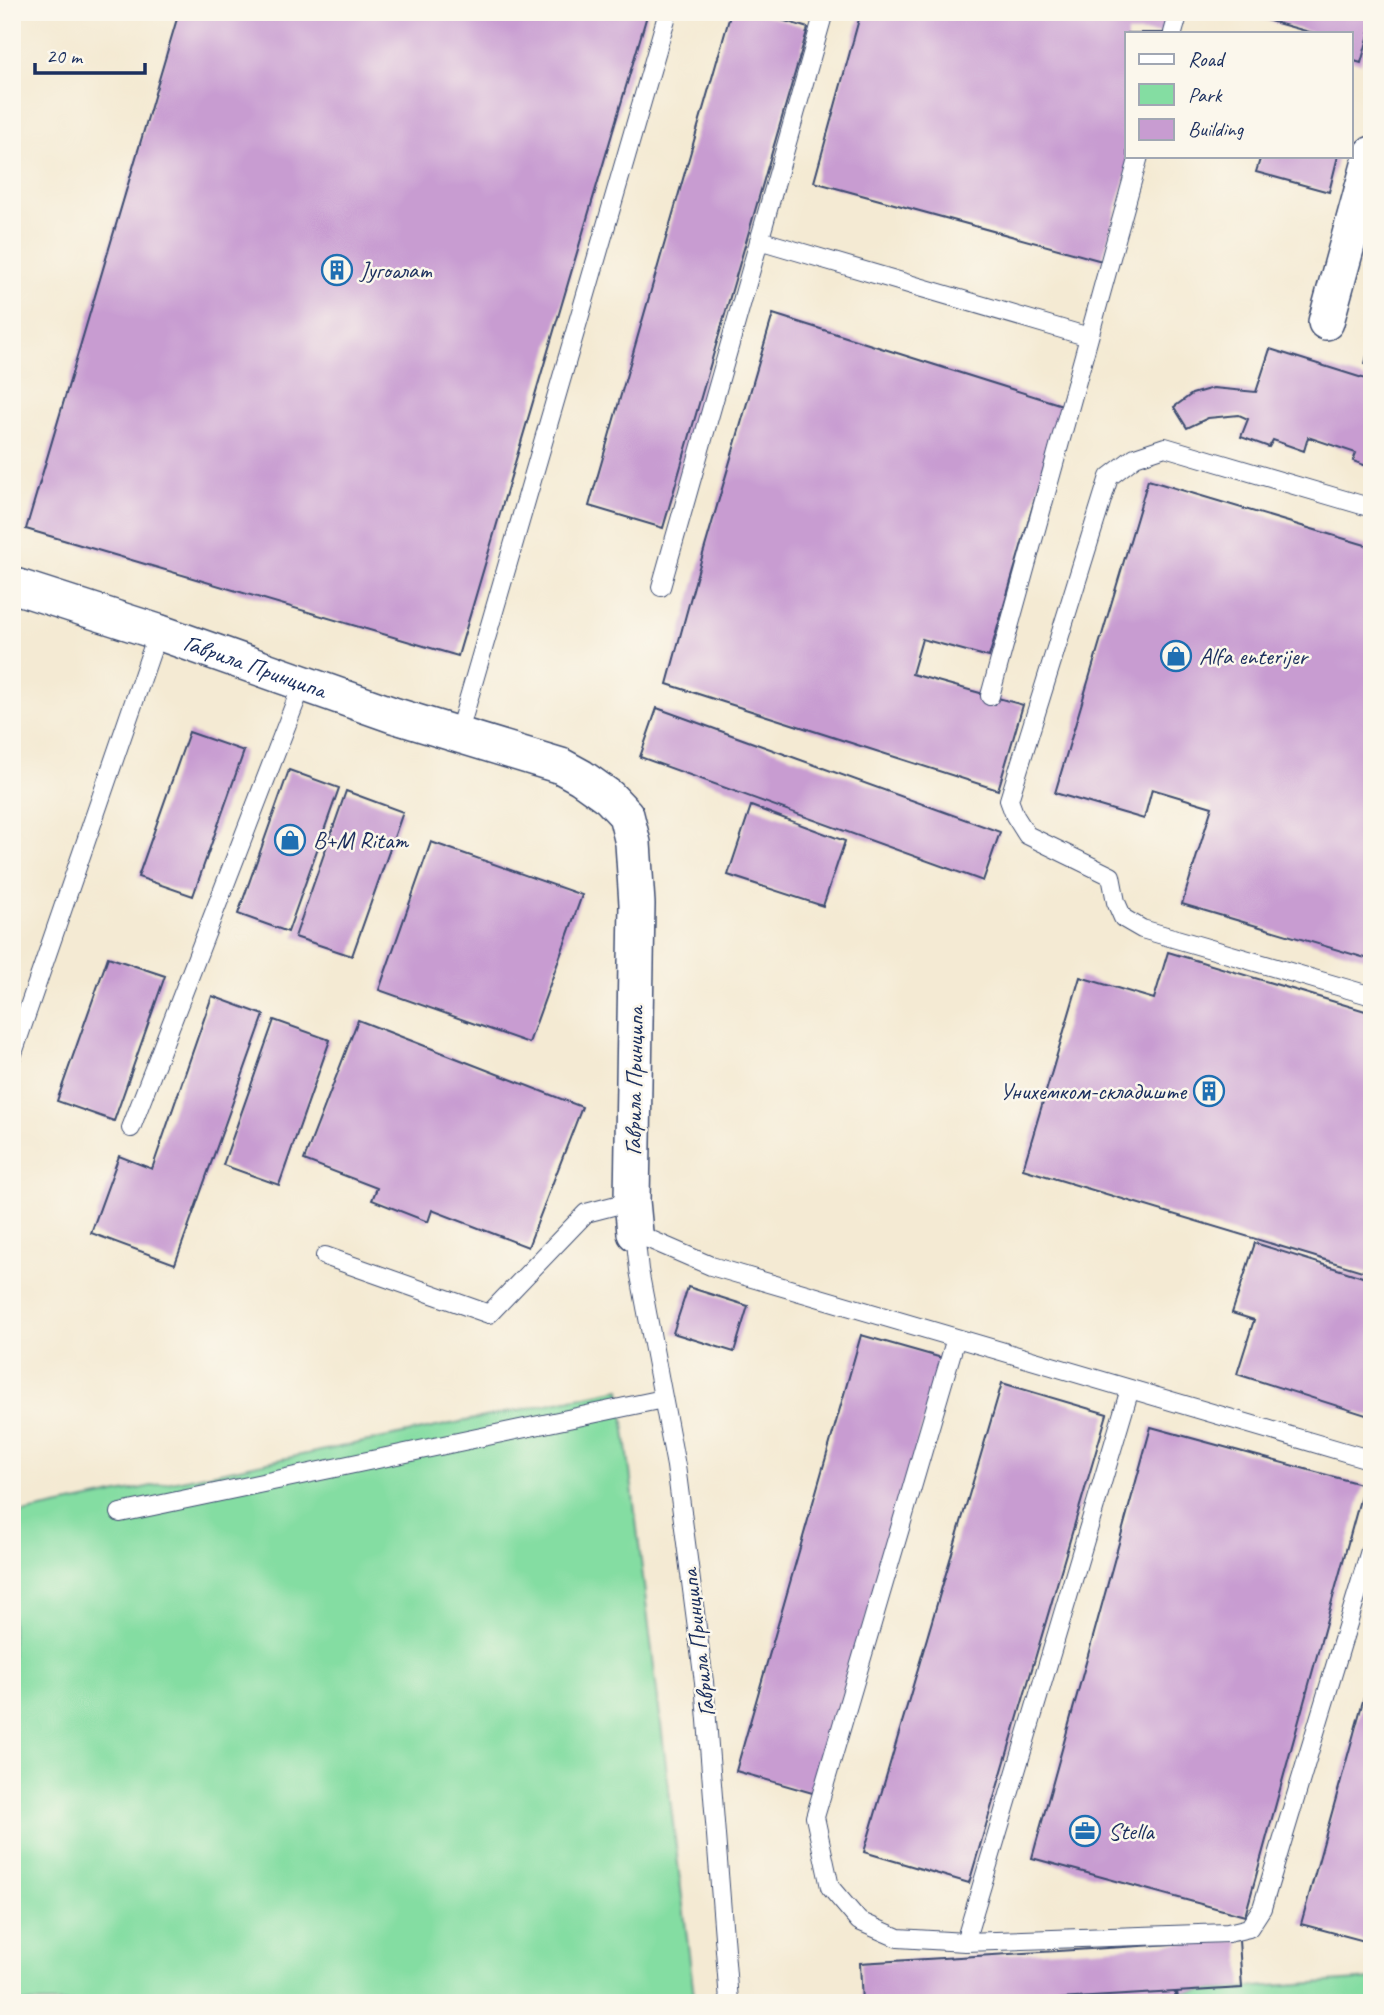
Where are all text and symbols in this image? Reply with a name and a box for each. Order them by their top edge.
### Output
scale bar [35,32,145,76]
legend [1125,32,1352,158]
text: 20 m [46,43,84,69]
text: Road [1188,46,1227,72]
text: Park [1188,82,1223,108]
text: Building [1188,116,1245,142]
building icon: Југоалат [320,253,354,287]
place label: Југоалат [359,255,432,285]
street label: Гаврила Принципа [180,627,332,706]
shop icon: Alfa enterijer [1159,639,1193,673]
place label: Alfa enterijer [1199,641,1310,671]
shop icon: B+M Ritam [273,823,307,857]
place label: B+M Ritam [313,825,409,855]
street label: Гаврила Принципа [618,1004,650,1156]
building icon: Унихемком-складиште [1192,1074,1226,1108]
place label: Унихемком-складиште [1000,1076,1188,1106]
street label: Гаврила Принципа [674,1565,722,1719]
office icon: Stella [1068,1814,1102,1848]
place label: Stella [1108,1816,1155,1846]

